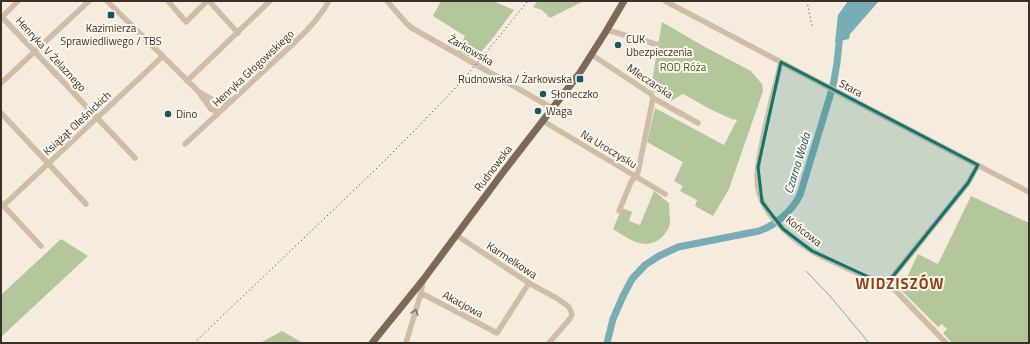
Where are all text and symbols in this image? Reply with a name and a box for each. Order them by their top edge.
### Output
marker: Kazimierza Sprawiedliwego / TBS [106,10,116,20]
street label: Henryka V Żelaznego [12,13,90,95]
place label: Kazimierza Sprawiedliwego / TBS [60,20,162,49]
street label: Henryka Głogowskiego [209,26,298,110]
street label: Żarkowska [445,30,497,70]
place label: CUK Ubezpieczenia [626,31,693,60]
marker: CUK Ubezpieczenia [613,40,623,50]
park label: ROD Róża [660,59,707,75]
street label: Mleczarska [624,60,677,103]
place label: Rudnowska / Żarkowska [458,71,572,87]
marker: Rudnowska / Żarkowska [575,74,585,84]
street label: Stara [836,75,866,101]
place label: Słoneczko [551,86,599,102]
street label: Książąt Oleśnickich [39,87,115,159]
marker: Słoneczko [538,89,548,99]
place label: Waga [546,103,573,119]
place label: Dino [176,106,197,122]
marker: Waga [533,106,543,116]
marker: Dino [163,109,173,119]
street label: Na Uroczysku [578,126,640,172]
water label: Czarna Woda [779,129,816,196]
street label: Rudnowska [470,141,516,194]
street label: Końcowa [782,212,826,251]
street label: Karmelkowa [483,238,541,283]
district label: WIDZISZÓW [856,272,944,295]
street label: Akacjowa [440,287,487,322]
one-way arrow [410,308,419,315]

